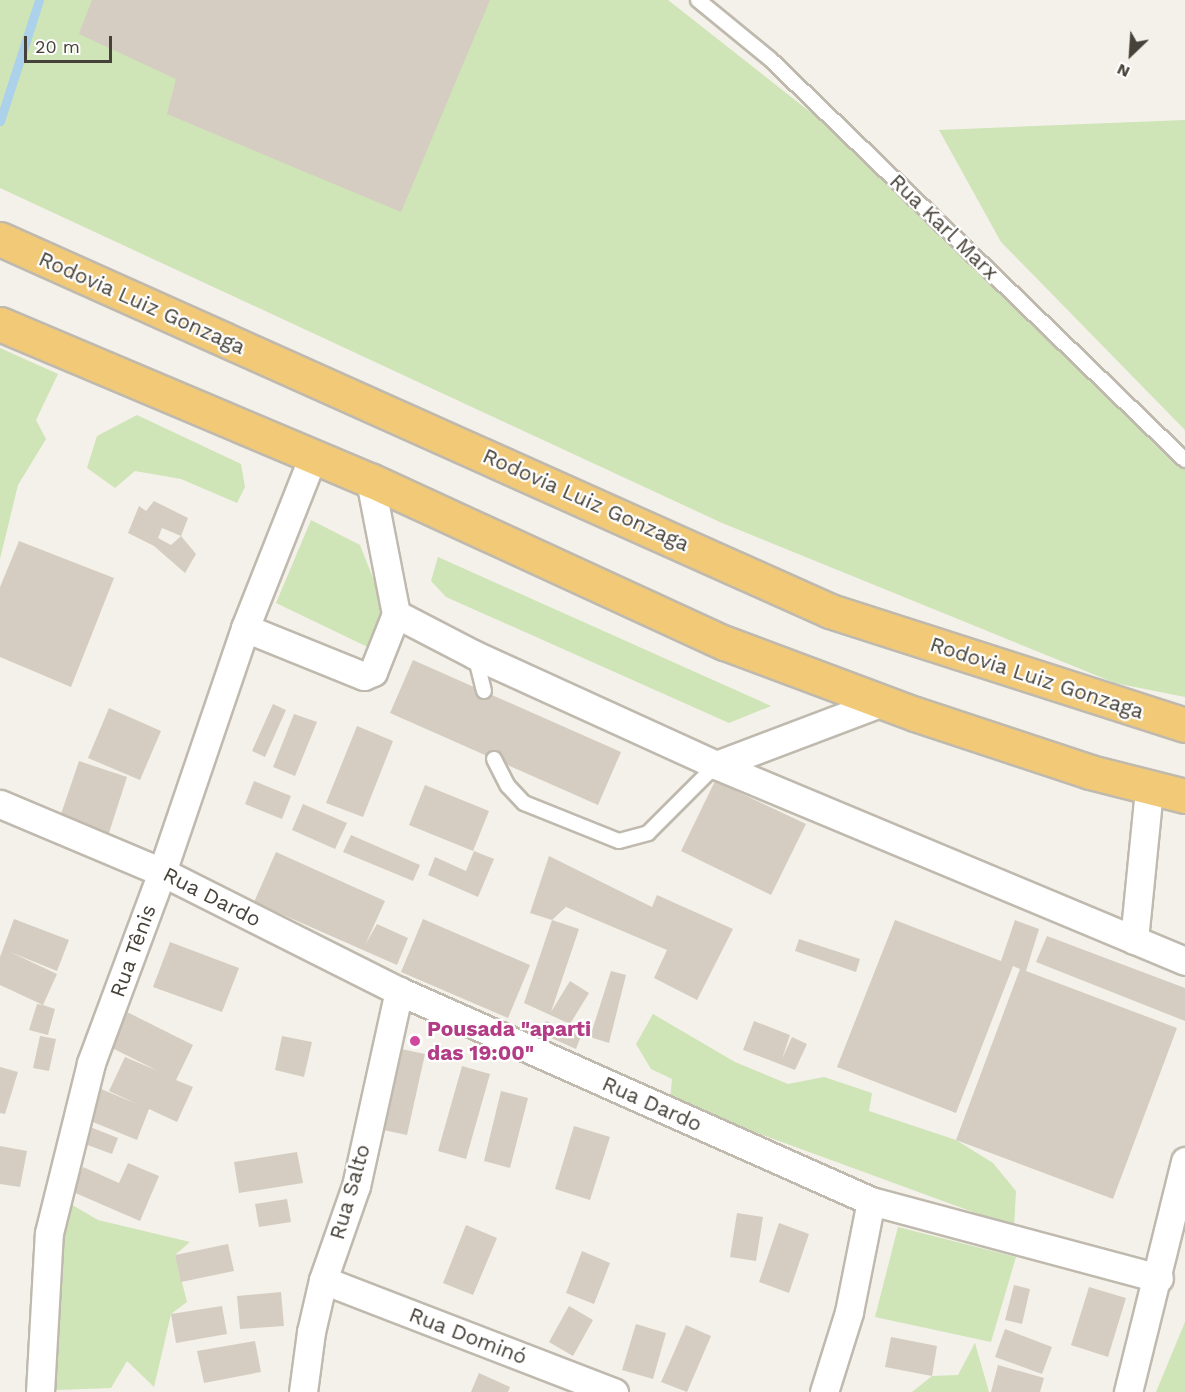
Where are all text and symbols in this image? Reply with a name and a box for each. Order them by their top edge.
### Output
scale bar [27,24,116,62]
north arrow [1101,24,1161,84]
text: 20 m [35,36,80,57]
text: N [1114,60,1133,82]
street label: Rua Karl Marx [884,168,1004,286]
street label: Rodovia Luiz Gonzaga [35,246,249,360]
street label: Rodovia Luiz Gonzaga [479,443,693,557]
street label: Rodovia Luiz Gonzaga [927,631,1147,725]
street label: Rua Dardo [159,862,265,932]
street label: Rua Tênis [104,901,162,1001]
place label: Pousada "aparti das 19:00" [427,1016,591,1066]
marker: Pousada "aparti das 19:00" [408,1034,422,1048]
street label: Rua Dardo [598,1071,706,1137]
street label: Rua Salto [324,1141,376,1243]
street label: Rua Dominó [405,1302,531,1370]

